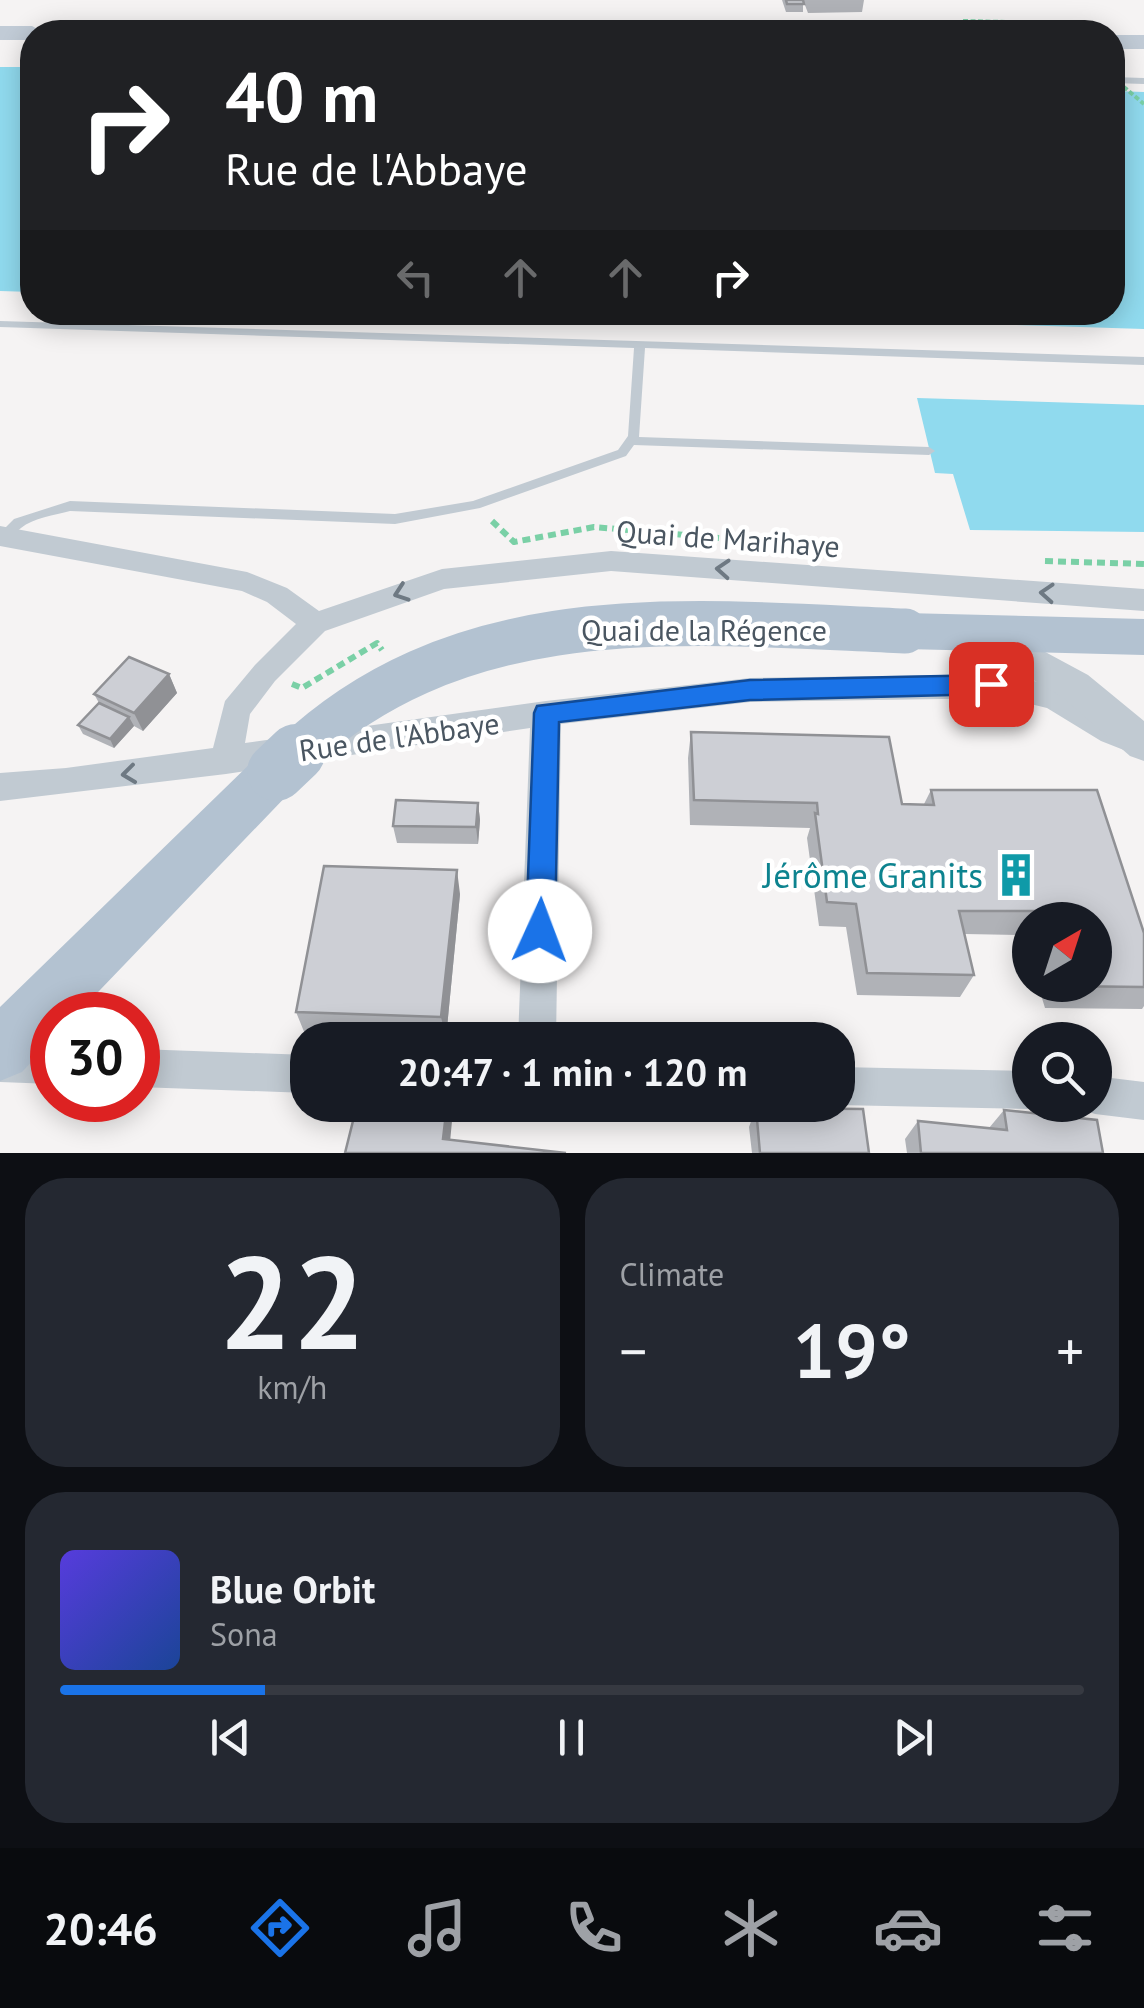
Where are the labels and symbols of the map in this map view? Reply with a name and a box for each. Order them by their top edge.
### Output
street label: Quai de Marihaye [615,511,841,565]
one-way arrow [714,559,730,580]
one-way arrow [394,581,411,602]
one-way arrow [1038,583,1054,604]
street label: Quai de la Régence [581,610,827,649]
pin [949,642,1034,727]
street label: Rue de l'Abbaye [296,703,502,769]
one-way arrow [121,762,138,783]
building icon: Jérôme Granits [992,851,1040,899]
place label: Jérôme Granits [761,852,983,898]
position arrow [488,879,592,983]
north arrow [1012,902,1112,1002]
speed limit sign: 30 [30,992,160,1122]

